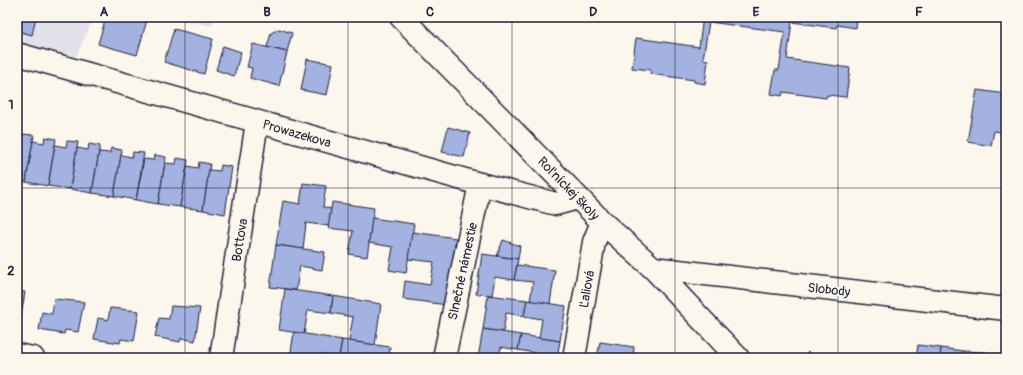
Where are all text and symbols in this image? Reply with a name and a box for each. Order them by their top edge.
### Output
text: A [100,4,109,20]
text: B [263,4,271,20]
text: C [426,4,434,20]
text: D [589,4,597,20]
text: E [753,4,760,20]
text: F [915,4,923,20]
text: 1 [8,97,14,113]
street label: Prowazekova [261,117,333,151]
street label: Roľníckej školy [534,154,603,224]
street label: Bottova [229,217,251,263]
street label: Slnečné námestie [445,220,481,322]
text: 2 [7,263,15,279]
street label: Ľaliová [576,269,598,309]
street label: Slobody [807,280,852,300]

